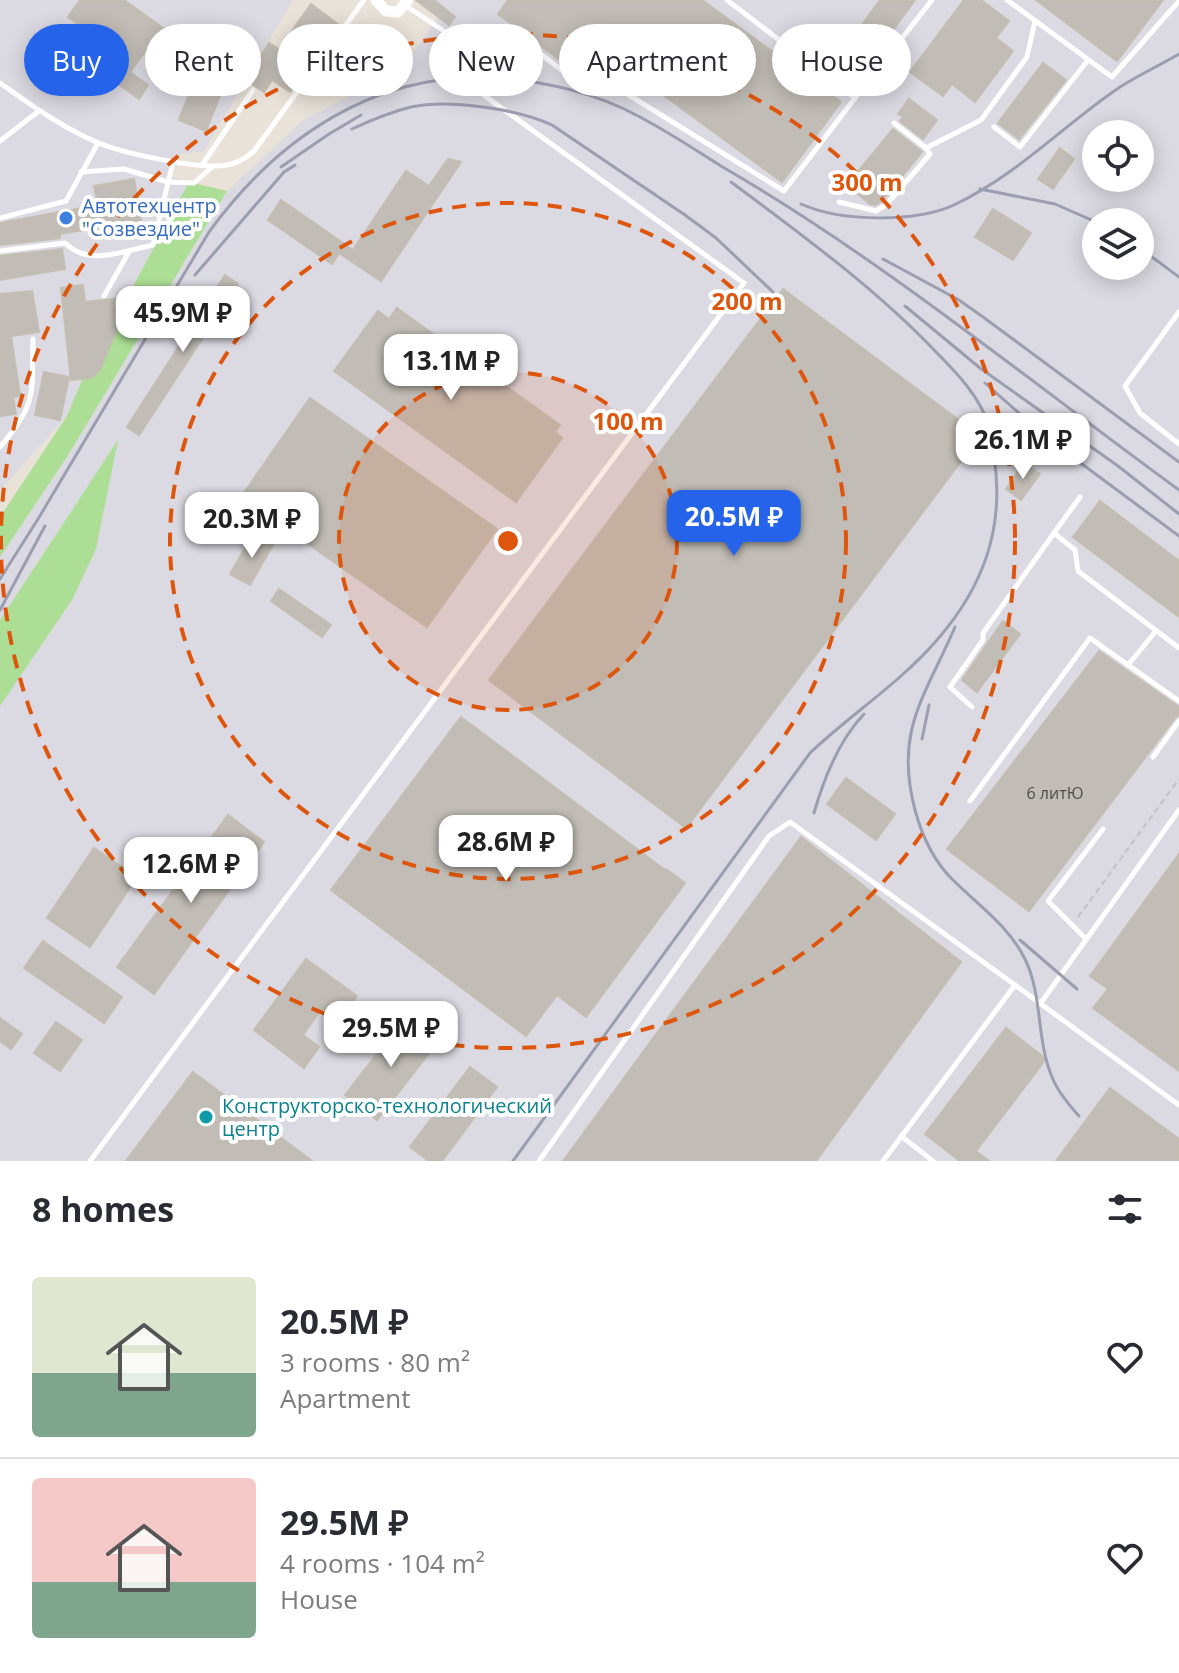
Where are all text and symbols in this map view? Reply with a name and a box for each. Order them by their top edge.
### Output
chip: Buy [24,24,129,96]
chip: Rent [145,24,261,96]
chip: Filters [277,24,413,96]
chip: New [429,24,543,96]
chip: Apartment [559,24,756,96]
chip: House [772,24,911,96]
map controls [1082,120,1154,280]
button: locate [1082,120,1154,192]
text: 300 m [832,165,902,198]
place label: Автотехцентр "Созвездие" [82,192,217,242]
button: layers [1082,208,1154,280]
marker: Автотехцентр "Созвездие" [57,209,75,227]
text: 200 m [712,284,782,317]
pin: 45.9M ₽ [109,286,257,354]
text: 45.9M ₽ [134,294,232,330]
pin: 13.1M ₽ [377,334,525,402]
text: 13.1M ₽ [402,342,500,378]
text: 100 m [593,404,663,437]
pin: 26.1M ₽ [949,413,1097,481]
text: 26.1M ₽ [974,421,1072,457]
pin: 20.5M ₽ [660,490,808,558]
pin: 20.3M ₽ [178,492,326,560]
text: 20.5M ₽ [685,498,783,534]
text: 20.3M ₽ [203,500,301,536]
centre of rings [494,527,522,555]
house number: 6 литЮ [1027,782,1083,804]
pin: 28.6M ₽ [432,815,580,883]
text: 28.6M ₽ [457,823,555,859]
pin: 12.6M ₽ [117,837,265,905]
text: 12.6M ₽ [142,845,240,881]
pin: 29.5M ₽ [317,1001,465,1069]
text: 29.5M ₽ [342,1009,440,1045]
place label: Конструкторско-технологический центр [222,1092,552,1142]
marker: Конструкторско-технологический центр [197,1108,215,1126]
text: 8 homes [32,1186,174,1232]
icon: filters [1103,1187,1147,1231]
text: 20.5M ₽ [280,1298,409,1344]
icon: home [96,1309,192,1405]
icon: heart [1103,1335,1147,1379]
text: 3 rooms · 80 m² [280,1344,470,1380]
text: Apartment [280,1380,411,1416]
text: 29.5M ₽ [280,1499,409,1545]
icon: home [96,1510,192,1606]
icon: heart [1103,1536,1147,1580]
text: 4 rooms · 104 m² [280,1545,485,1581]
text: House [280,1581,358,1617]

